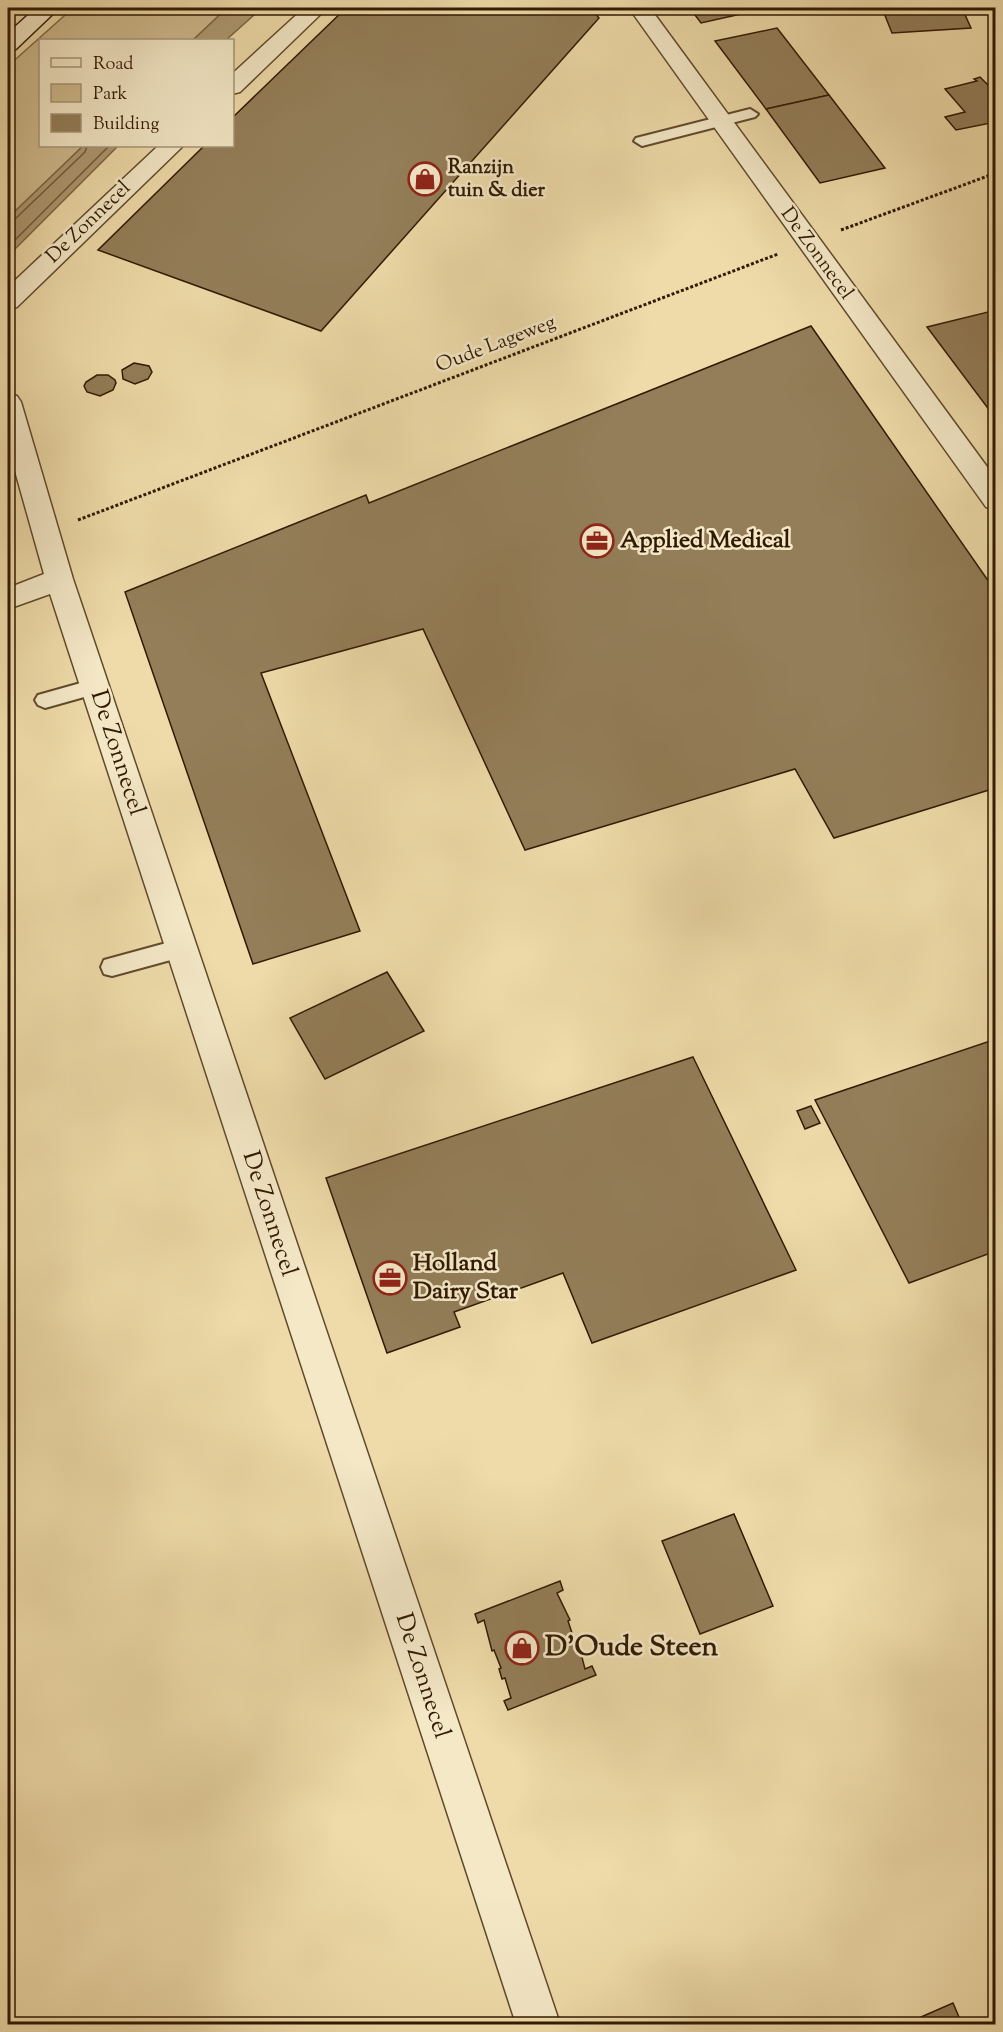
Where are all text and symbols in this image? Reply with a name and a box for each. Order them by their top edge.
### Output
legend [39,39,234,147]
text: Road [93,52,133,78]
text: Park [93,82,128,108]
text: Building [93,112,159,138]
place label: Ranzijn tuin & dier [448,154,546,206]
shop icon: Ranzijn tuin & dier [407,161,443,197]
street label: De Zonnecel [40,175,138,271]
street label: De Zonnecel [772,202,860,307]
street label: Oude Lageweg [432,309,560,381]
office icon: Applied Medical [579,523,615,559]
place label: Applied Medical [620,524,791,558]
street label: De Zonnecel [81,686,153,820]
street label: De Zonnecel [233,1147,305,1281]
place label: Holland Dairy Star [413,1247,519,1309]
office icon: Holland Dairy Star [372,1260,408,1296]
street label: De Zonnecel [386,1609,458,1743]
place label: D'Oude Steen [545,1628,718,1668]
shop icon: D'Oude Steen [504,1630,540,1666]

